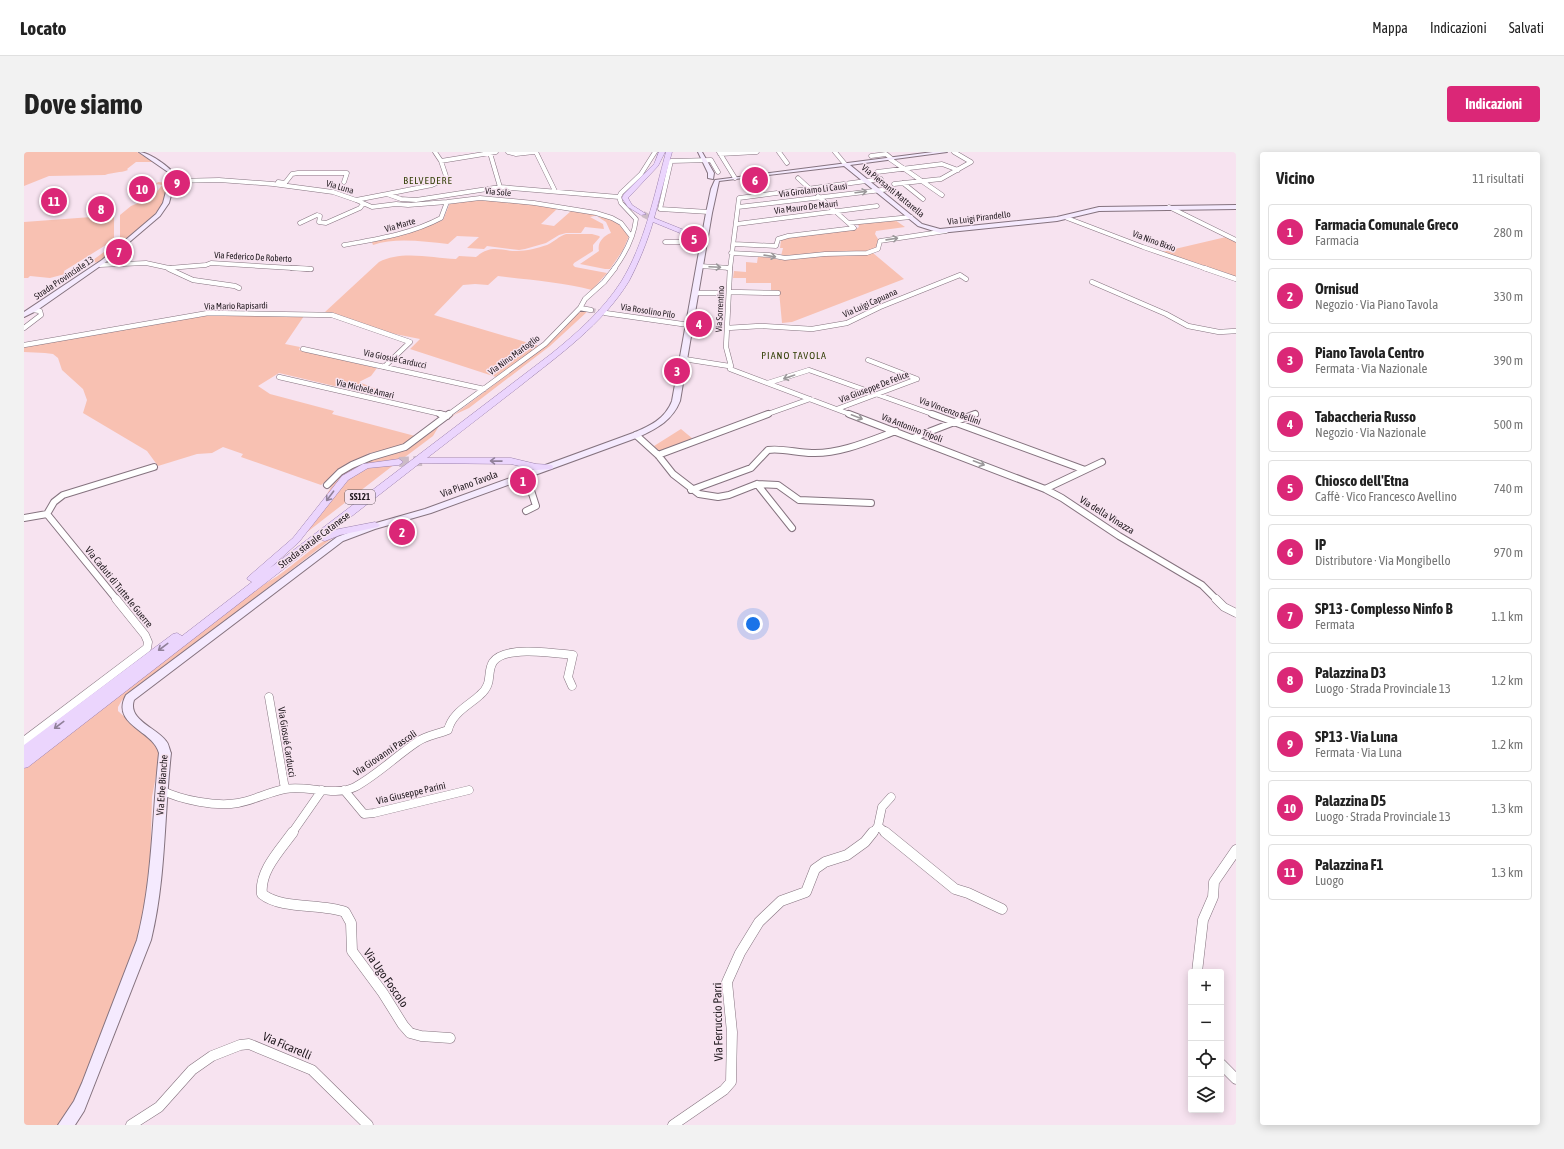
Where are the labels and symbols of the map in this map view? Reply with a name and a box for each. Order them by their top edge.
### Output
street label: Via Piersanti Mattarella [860,163,926,219]
pin: 6 [742,165,768,195]
pin: 9 [164,168,190,198]
pin: 10 [129,174,155,204]
district label: BELVEDERE [403,175,453,186]
street label: Via Luna [325,178,355,196]
street label: Via Girolamo Li Causi [778,181,848,199]
pin: 11 [41,186,67,216]
street label: Via Sole [484,186,512,198]
one-way arrow [854,189,867,196]
pin: 8 [88,194,114,224]
street label: Via Mauro De Mauri [774,198,838,216]
street label: Via Luigi Pirandello [947,209,1011,227]
street label: Via Marte [384,216,416,234]
pin: 5 [681,224,707,254]
street label: Via Nino Bixio [1131,229,1177,253]
one-way arrow [885,235,898,243]
pin: 7 [106,237,132,267]
street label: Via Federico De Roberto [214,250,292,264]
one-way arrow [763,252,776,260]
street label: Strada Provinciale 13 [32,254,96,302]
one-way arrow [708,264,721,271]
street label: Via Sorrentino [714,285,726,333]
street label: Via Luigi Capuana [841,287,899,319]
street label: Via Mario Rapisardi [204,300,268,312]
street label: Via Rosolino Pilo [620,302,676,320]
pin: 4 [686,309,712,339]
street label: Via Nino Martoglio [486,333,542,377]
street label: Via Giosué Carducci [363,347,427,371]
district label: PIANO TAVOLA [761,350,827,361]
pin: 3 [664,356,690,386]
street label: Via Giuseppe De Felice [838,369,910,405]
one-way arrow [783,373,795,381]
street label: Via Michele Amari [335,377,395,401]
street label: Via Vincenzo Bellini [918,395,982,427]
street label: Via Antonino Tripoli [880,412,944,444]
one-way arrow [851,413,863,421]
one-way arrow [490,457,503,464]
one-way arrow [972,460,984,468]
pin: 1 [510,466,536,496]
street label: Via Piano Tavola [439,468,499,499]
one-way arrow [325,490,334,501]
road number: SS121 [345,490,375,504]
street label: Via della Vinazza [1078,494,1137,536]
street label: Strada statale Catanese [276,509,352,570]
pin: 2 [389,517,415,547]
street label: Via Caduti di Tutte le Guerre [83,544,155,630]
your location [743,614,763,634]
one-way arrow [158,643,169,651]
street label: Via Giosué Carducci [276,706,298,778]
one-way arrow [54,721,65,729]
street label: Via Giovanni Pascoli [351,728,419,778]
street label: Via Erbe Bianche [154,754,170,816]
street label: Via Giuseppe Parini [375,780,447,806]
street label: Via Ugo Foscolo [361,946,412,1010]
street label: Via Ferruccio Parri [710,982,726,1062]
street label: Via Ficarelli [261,1029,313,1063]

